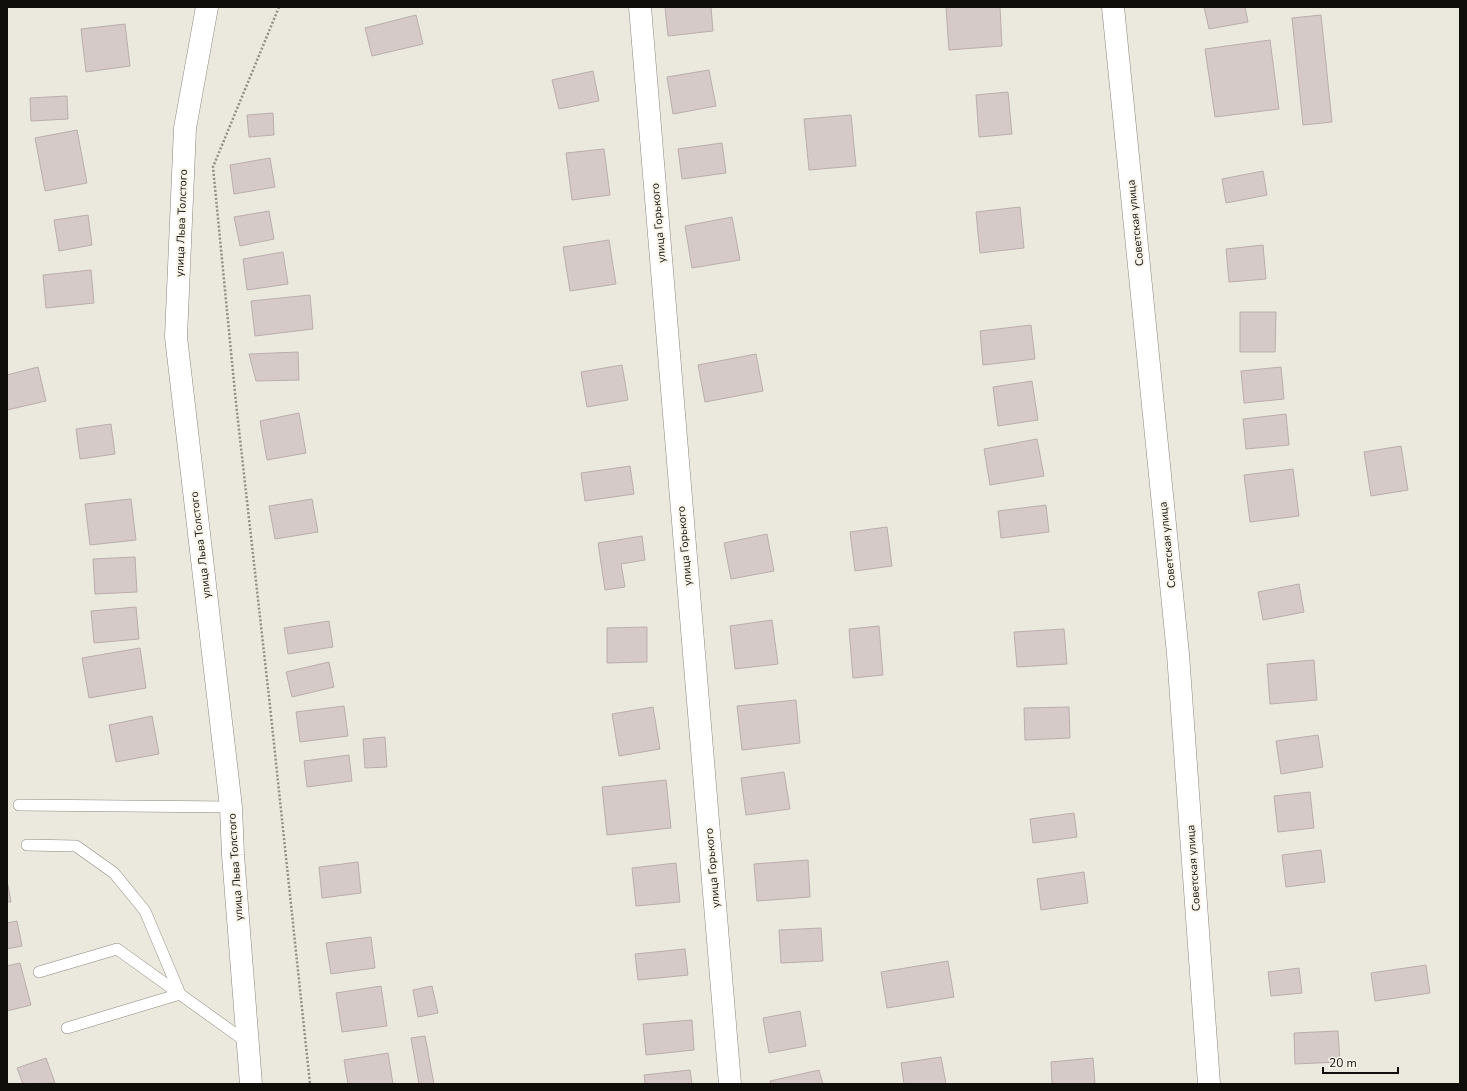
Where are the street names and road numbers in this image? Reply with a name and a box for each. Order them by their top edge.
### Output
street label: улица Льва Толстого [172,169,191,277]
street label: Советская улица [1123,179,1147,267]
street label: улица Горького [648,183,669,263]
street label: улица Льва Толстого [186,490,215,599]
street label: Советская улица [1155,501,1179,589]
street label: улица Горького [674,506,695,586]
street label: улица Льва Толстого [224,813,247,921]
street label: Советская улица [1183,824,1204,912]
street label: улица Горького [702,828,723,908]

